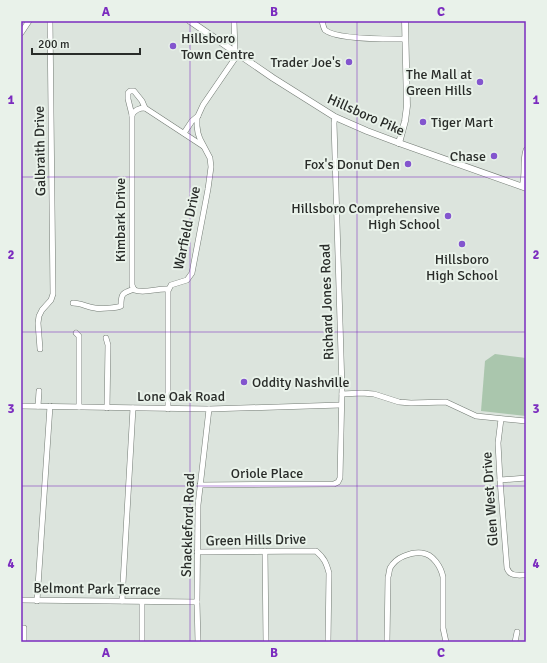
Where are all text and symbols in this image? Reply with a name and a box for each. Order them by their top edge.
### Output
text: A [102,4,111,20]
text: B [270,4,278,20]
text: C [437,4,445,20]
scale bar [32,30,140,56]
place label: Hillsboro Town Centre [181,30,254,63]
text: 200 m [38,37,70,52]
marker: Hillsboro Town Centre [168,41,178,51]
place label: Trader Joe's [270,54,341,71]
marker: Trader Joe's [344,57,354,67]
place label: The Mall at Green Hills [406,66,472,99]
marker: The Mall at Green Hills [475,77,485,87]
street label: Hillsboro Pike [325,90,407,140]
text: 1 [7,92,15,108]
text: 1 [532,92,540,108]
street label: Galbraith Drive [31,106,49,196]
place label: Tiger Mart [431,114,493,131]
marker: Tiger Mart [418,117,428,127]
place label: Chase [450,148,486,165]
marker: Chase [489,151,499,161]
place label: Fox's Donut Den [304,156,400,173]
marker: Fox's Donut Den [403,159,413,169]
street label: Kimbark Drive [112,178,129,262]
street label: Warfield Drive [170,185,204,271]
place label: Hillsboro Comprehensive High School [291,200,440,233]
marker: Hillsboro Comprehensive High School [443,211,453,221]
marker: Hillsboro High School [457,239,467,249]
street label: Richard Jones Road [316,244,338,360]
text: 2 [7,247,15,263]
text: 2 [532,247,540,263]
place label: Hillsboro High School [426,251,498,284]
place label: Oddity Nashville [252,374,349,391]
marker: Oddity Nashville [239,377,249,387]
street label: Lone Oak Road [137,388,225,405]
text: 3 [7,401,15,417]
text: 3 [532,401,540,417]
street label: Glen West Drive [478,451,502,547]
street label: Oriole Place [231,465,303,482]
street label: Shackleford Road [178,473,198,577]
street label: Green Hills Drive [206,531,306,549]
text: 4 [7,556,15,572]
text: 4 [532,556,540,572]
street label: Belmont Park Terrace [33,579,161,599]
text: A [102,645,111,661]
text: B [270,645,278,661]
text: C [437,645,445,661]

